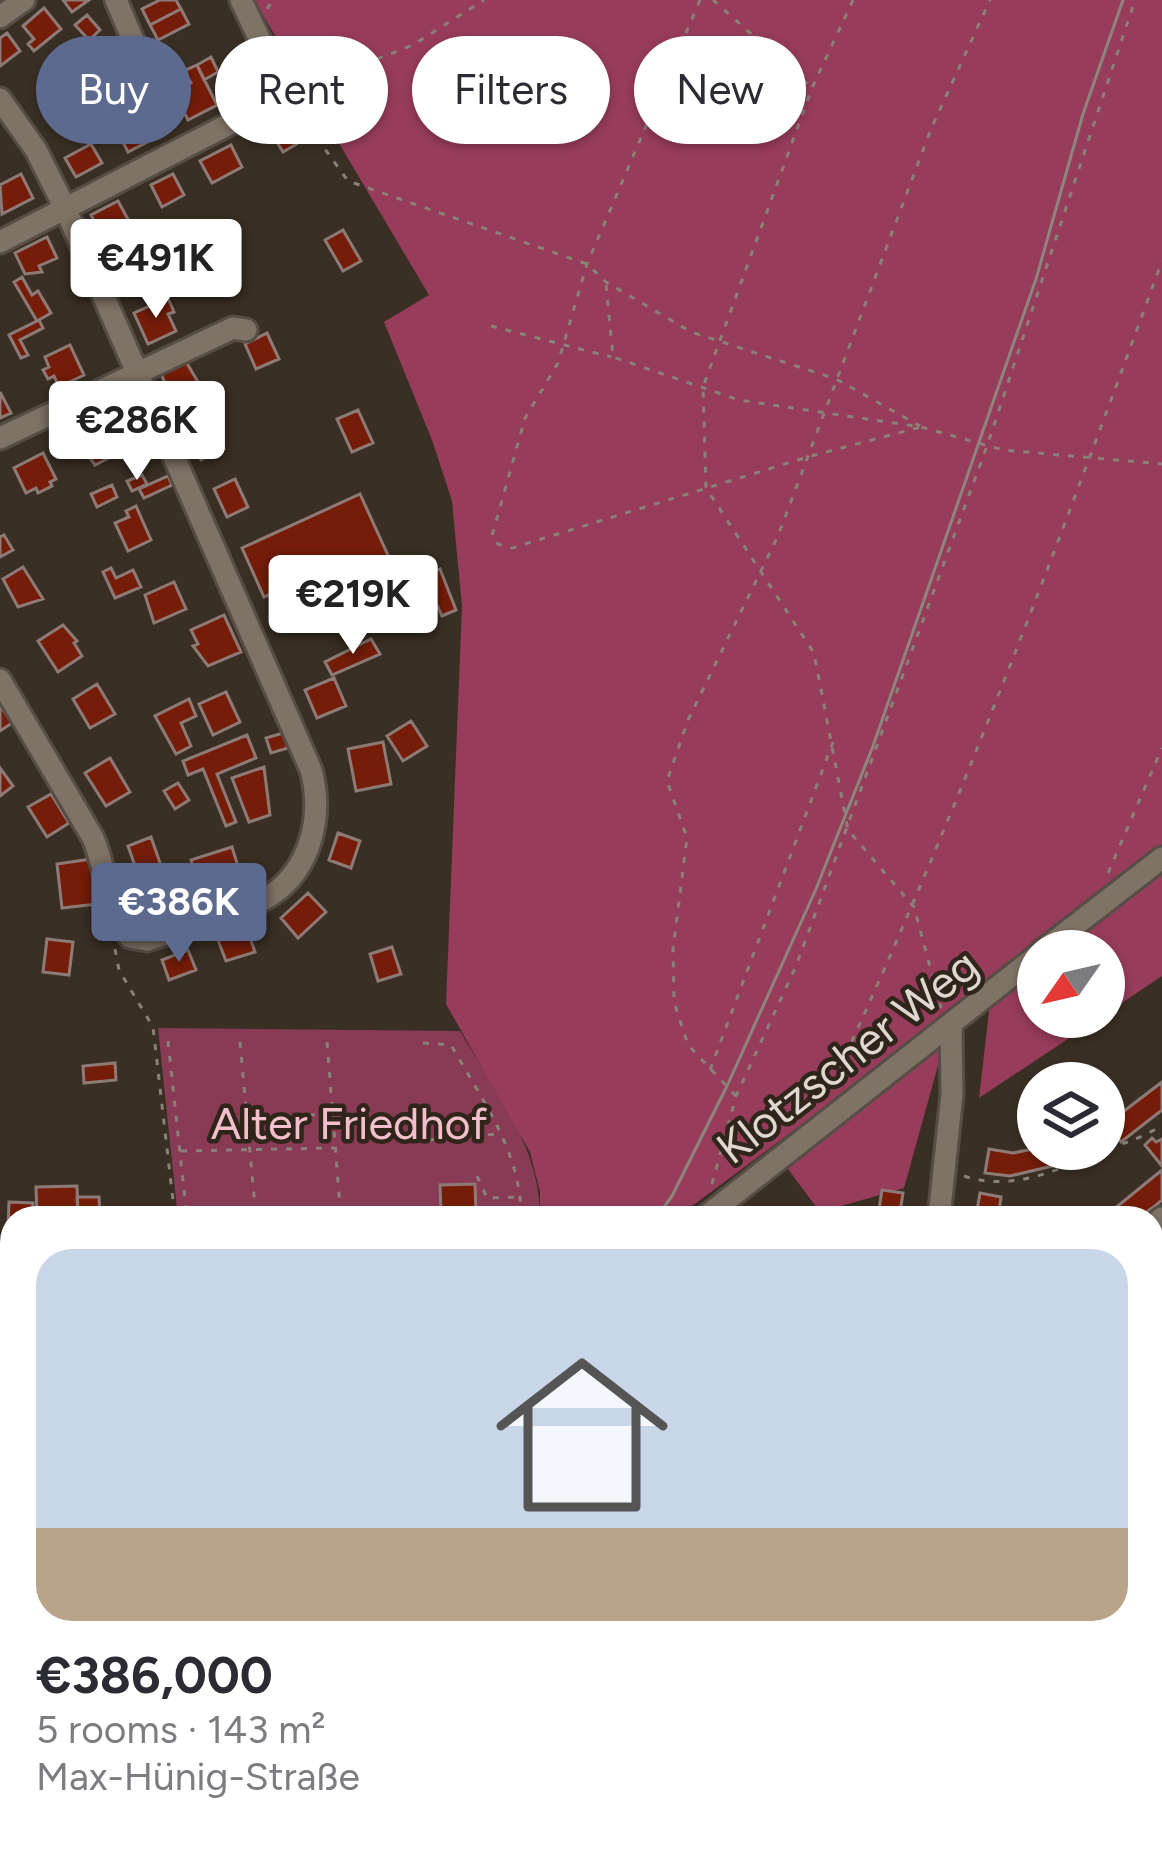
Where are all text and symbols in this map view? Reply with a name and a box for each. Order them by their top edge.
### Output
chip: Buy [36,36,191,144]
chip: Rent [215,36,388,144]
chip: Filters [412,36,610,144]
chip: New [634,36,806,144]
pin: €491K [72,219,240,321]
text: €491K [98,234,214,281]
pin: €286K [53,381,221,483]
text: €286K [76,396,198,443]
pin: €219K [269,555,437,657]
text: €219K [296,570,410,617]
pin: €386K [95,863,263,965]
text: €386K [118,878,240,925]
north arrow [1017,930,1125,1038]
map controls [1017,930,1125,1170]
street label: Klotzscher Weg [706,937,988,1175]
button: layers [1017,1062,1125,1170]
park label: Alter Friedhof [211,1096,488,1150]
icon: home [474,1327,690,1543]
text: €386,000 [36,1645,273,1706]
text: 5 rooms · 143 m² [36,1706,325,1753]
text: Max-Hünig-Straße [36,1753,360,1800]

